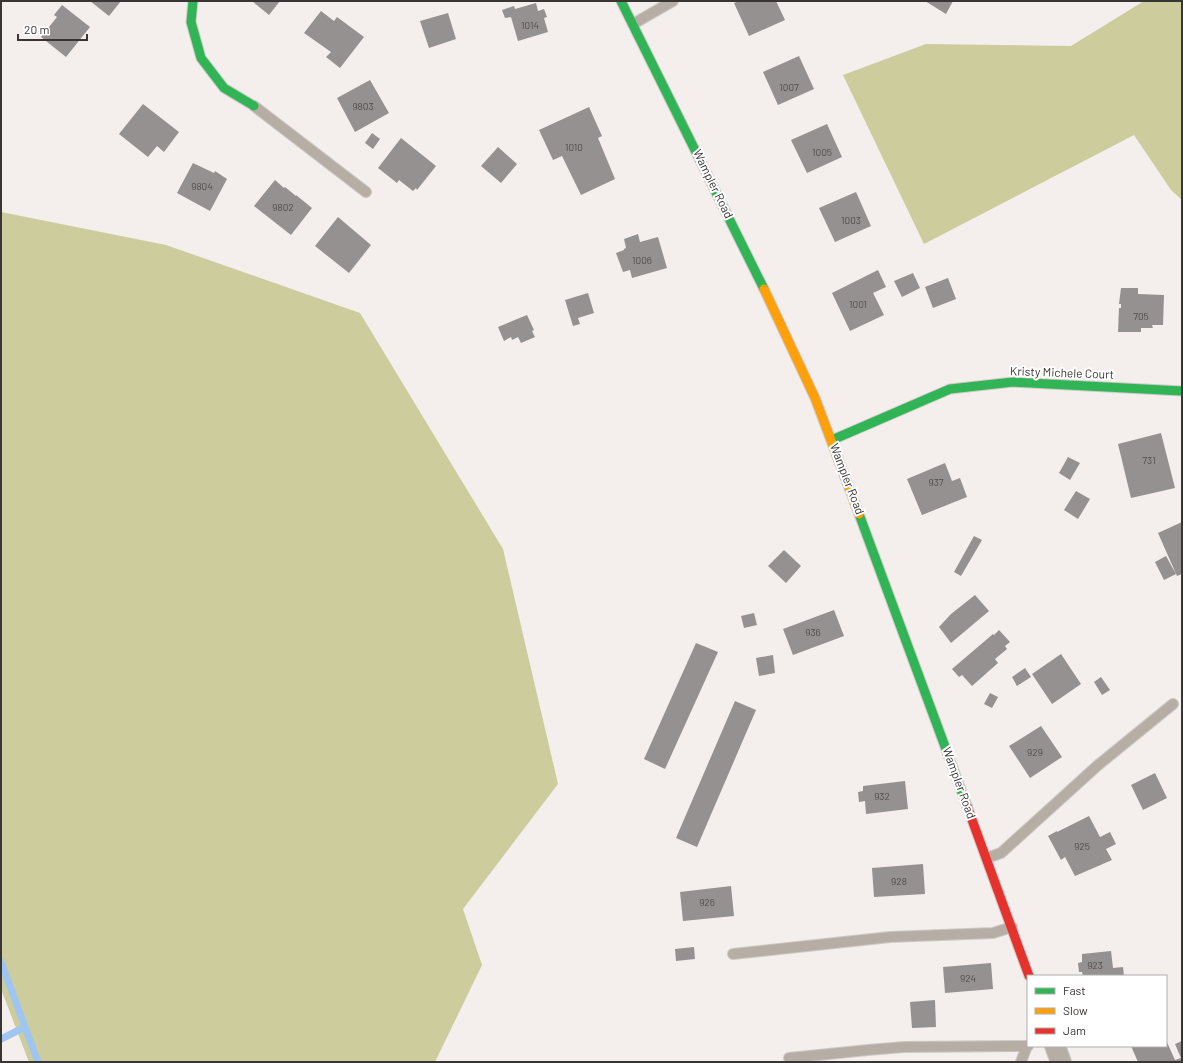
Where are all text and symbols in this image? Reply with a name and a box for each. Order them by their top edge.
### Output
scale bar [18,16,87,42]
house number: 1014 [521,19,539,31]
text: 20 m [24,22,50,36]
house number: 1007 [779,81,799,93]
house number: 9803 [352,100,374,112]
house number: 1010 [565,141,583,153]
house number: 1005 [812,146,832,158]
street label: Wampler Road [691,147,737,220]
house number: 9804 [191,180,213,192]
house number: 9802 [272,201,294,213]
house number: 1003 [841,214,861,226]
house number: 1006 [632,254,652,266]
house number: 1001 [849,298,867,310]
house number: 705 [1133,310,1149,322]
street label: Kristy Michele Court [1010,363,1114,381]
street label: Wampler Road [828,441,868,516]
house number: 731 [1142,454,1156,466]
house number: 937 [928,476,944,488]
house number: 936 [805,626,821,638]
street label: Wampler Road [941,745,979,820]
house number: 929 [1027,746,1043,758]
house number: 932 [874,790,890,802]
house number: 925 [1074,840,1090,852]
house number: 928 [891,875,907,887]
house number: 926 [699,896,715,908]
house number: 923 [1087,959,1103,971]
house number: 924 [960,972,976,984]
legend [1027,975,1167,1047]
text: Fast [1063,983,1086,997]
text: Slow [1063,1003,1088,1017]
text: Jam [1063,1023,1086,1037]

